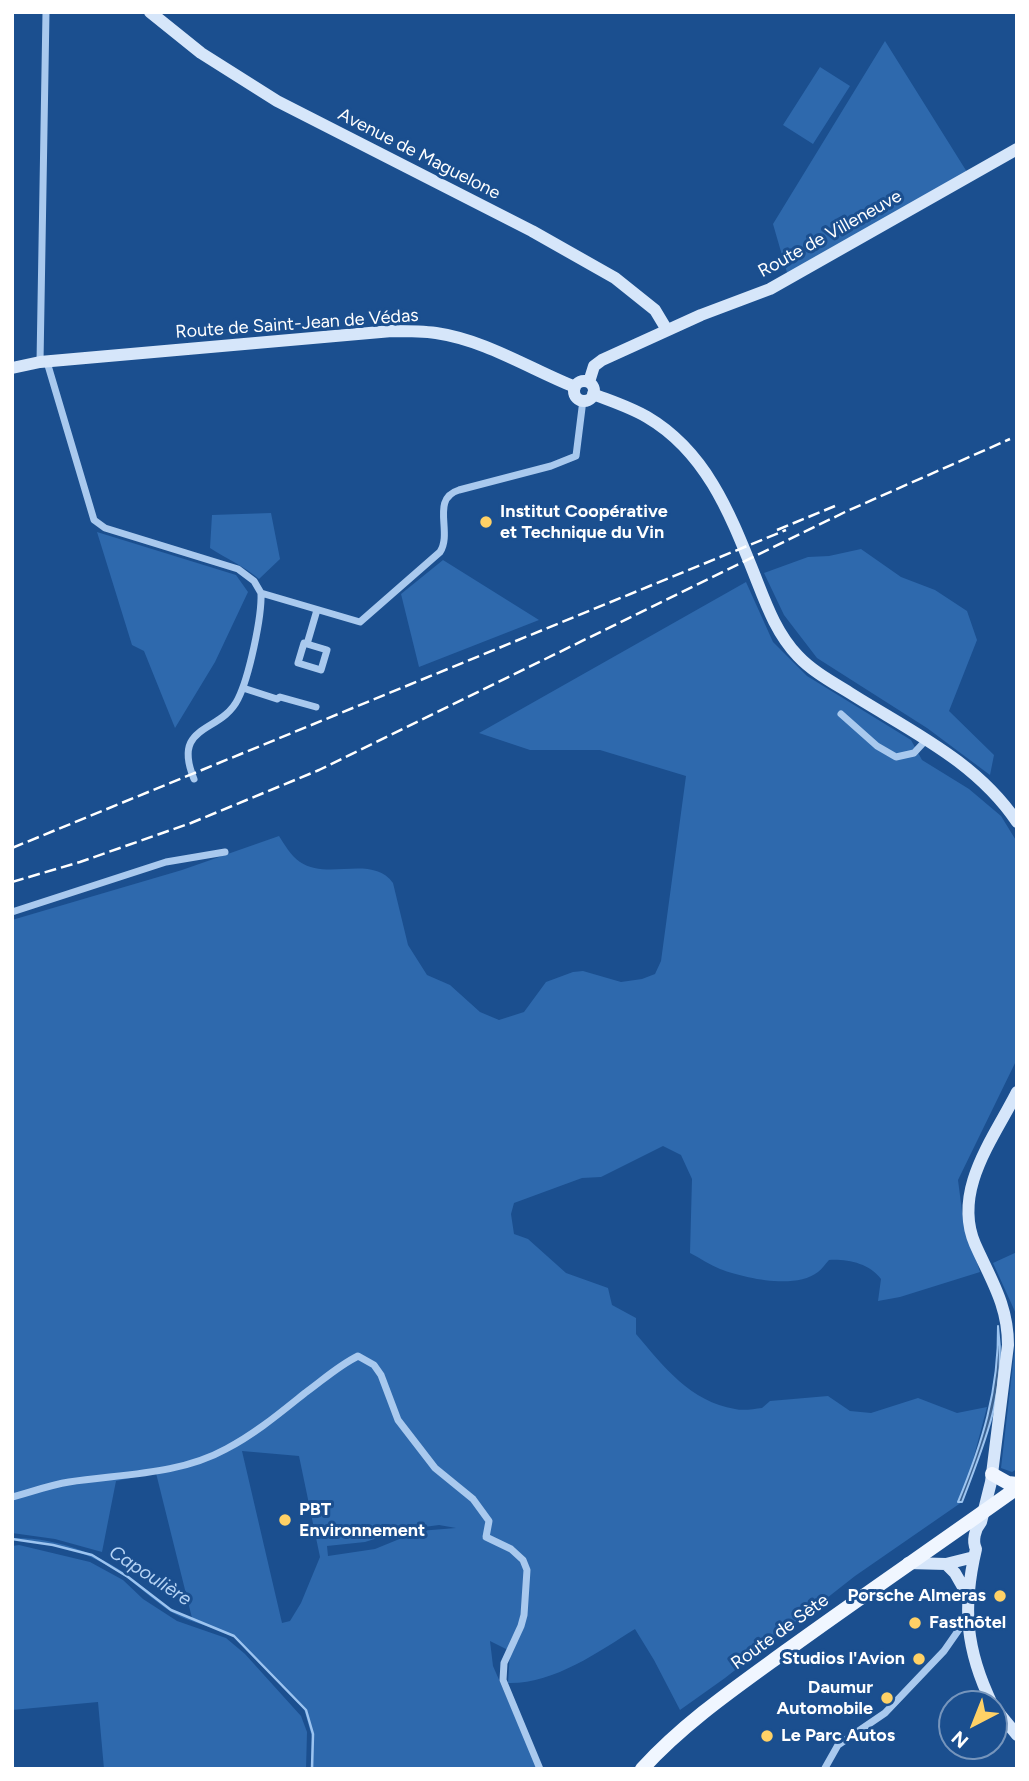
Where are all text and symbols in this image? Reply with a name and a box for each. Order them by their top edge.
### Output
street label: Avenue de Maguelone [334,104,504,204]
street label: Route de Villeneuve [754,186,906,282]
street label: Route de Saint-Jean de Védas [175,305,419,343]
place label: Institut Coopérative et Technique du Vin [500,501,668,544]
marker: Institut Coopérative et Technique du Vin [478,514,494,530]
place label: PBT Environnement [299,1499,425,1542]
marker: PBT Environnement [277,1512,293,1528]
water label: Capoulière [105,1541,195,1611]
place label: Porsche Almeras [848,1585,986,1607]
marker: Porsche Almeras [992,1588,1008,1604]
street label: Route de Sète [727,1589,833,1675]
place label: Fasthôtel [929,1612,1006,1634]
marker: Fasthôtel [907,1615,923,1631]
place label: Studios l'Avion [782,1648,905,1670]
marker: Studios l'Avion [911,1651,927,1667]
place label: Daumur Automobile [776,1677,873,1720]
marker: Daumur Automobile [879,1690,895,1706]
north arrow [938,1690,1008,1760]
place label: Le Parc Autos [781,1725,895,1747]
text: N [947,1726,973,1753]
marker: Le Parc Autos [759,1728,775,1744]

